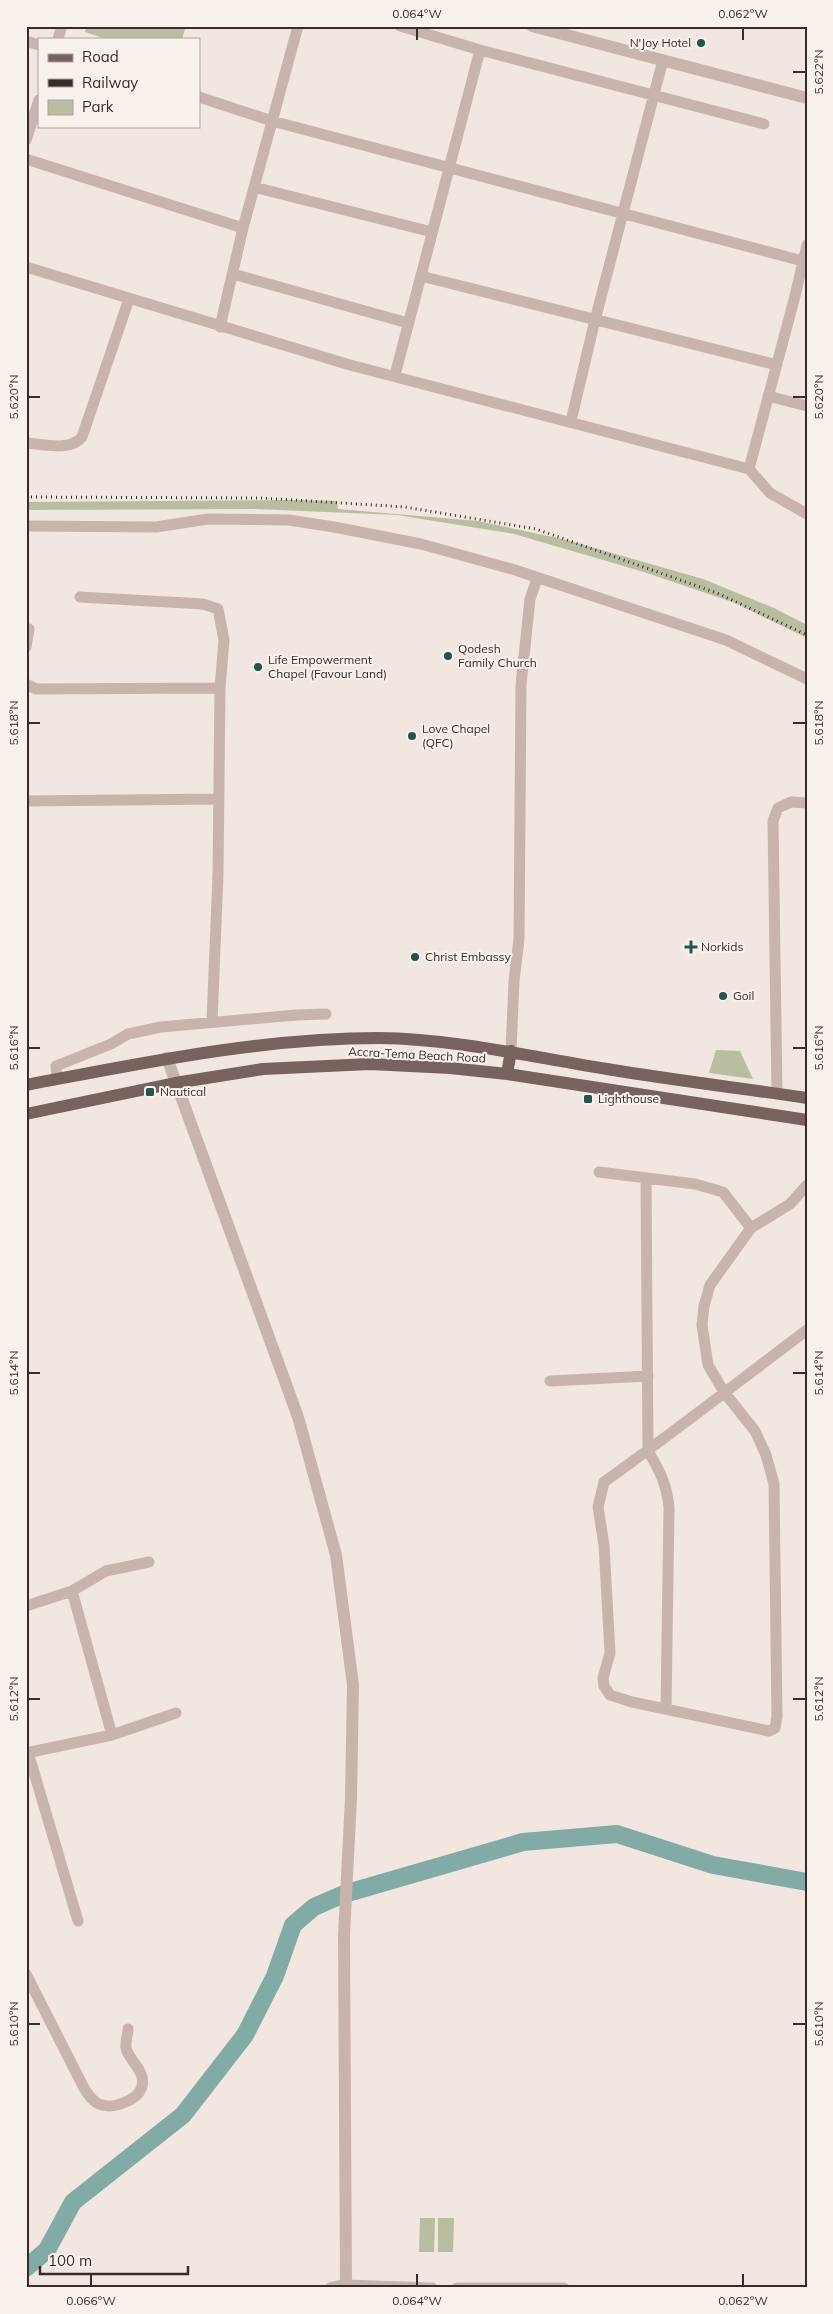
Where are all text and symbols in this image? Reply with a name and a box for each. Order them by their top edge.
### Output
text: 0.064°W [392,6,442,21]
text: 0.062°W [718,6,768,21]
place label: N'Joy Hotel [630,35,691,50]
marker: N'Joy Hotel [695,37,707,49]
legend [38,38,200,128]
text: Road [82,47,119,66]
text: 5.622°N [811,50,826,94]
text: Railway [82,73,138,92]
text: Park [82,97,114,116]
text: 5.620°N [6,375,21,419]
text: 5.620°N [811,375,826,419]
place label: Qodesh Family Church [458,641,537,670]
marker: Qodesh Family Church [442,650,454,662]
place label: Life Empowerment Chapel (Favour Land) [268,652,387,681]
marker: Life Empowerment Chapel (Favour Land) [252,661,264,673]
text: 5.618°N [6,701,21,745]
text: 5.618°N [811,701,826,745]
place label: Love Chapel (QFC) [422,721,490,750]
marker: Love Chapel (QFC) [406,730,418,742]
place label: Norkids [701,939,743,954]
marker: Norkids [685,941,697,953]
place label: Christ Embassy [425,949,511,964]
marker: Christ Embassy [409,951,421,963]
place label: Goil [733,988,754,1003]
marker: Goil [717,990,729,1002]
text: 5.616°N [6,1026,21,1070]
text: 5.616°N [811,1026,826,1070]
street label: Accra-Tema Beach Road [348,1043,486,1066]
place label: Nautical [160,1084,206,1099]
marker: Nautical [144,1086,156,1098]
place label: Lighthouse [598,1091,659,1106]
marker: Lighthouse [582,1093,594,1105]
text: 5.614°N [6,1351,21,1395]
text: 5.614°N [811,1351,826,1395]
text: 5.612°N [6,1677,21,1721]
text: 5.612°N [811,1677,826,1721]
text: 5.610°N [6,2002,21,2046]
text: 5.610°N [811,2002,826,2046]
scale bar [40,2244,188,2276]
text: 100 m [48,2251,92,2270]
text: 0.066°W [66,2293,116,2308]
text: 0.064°W [392,2293,442,2308]
text: 0.062°W [718,2293,768,2308]

